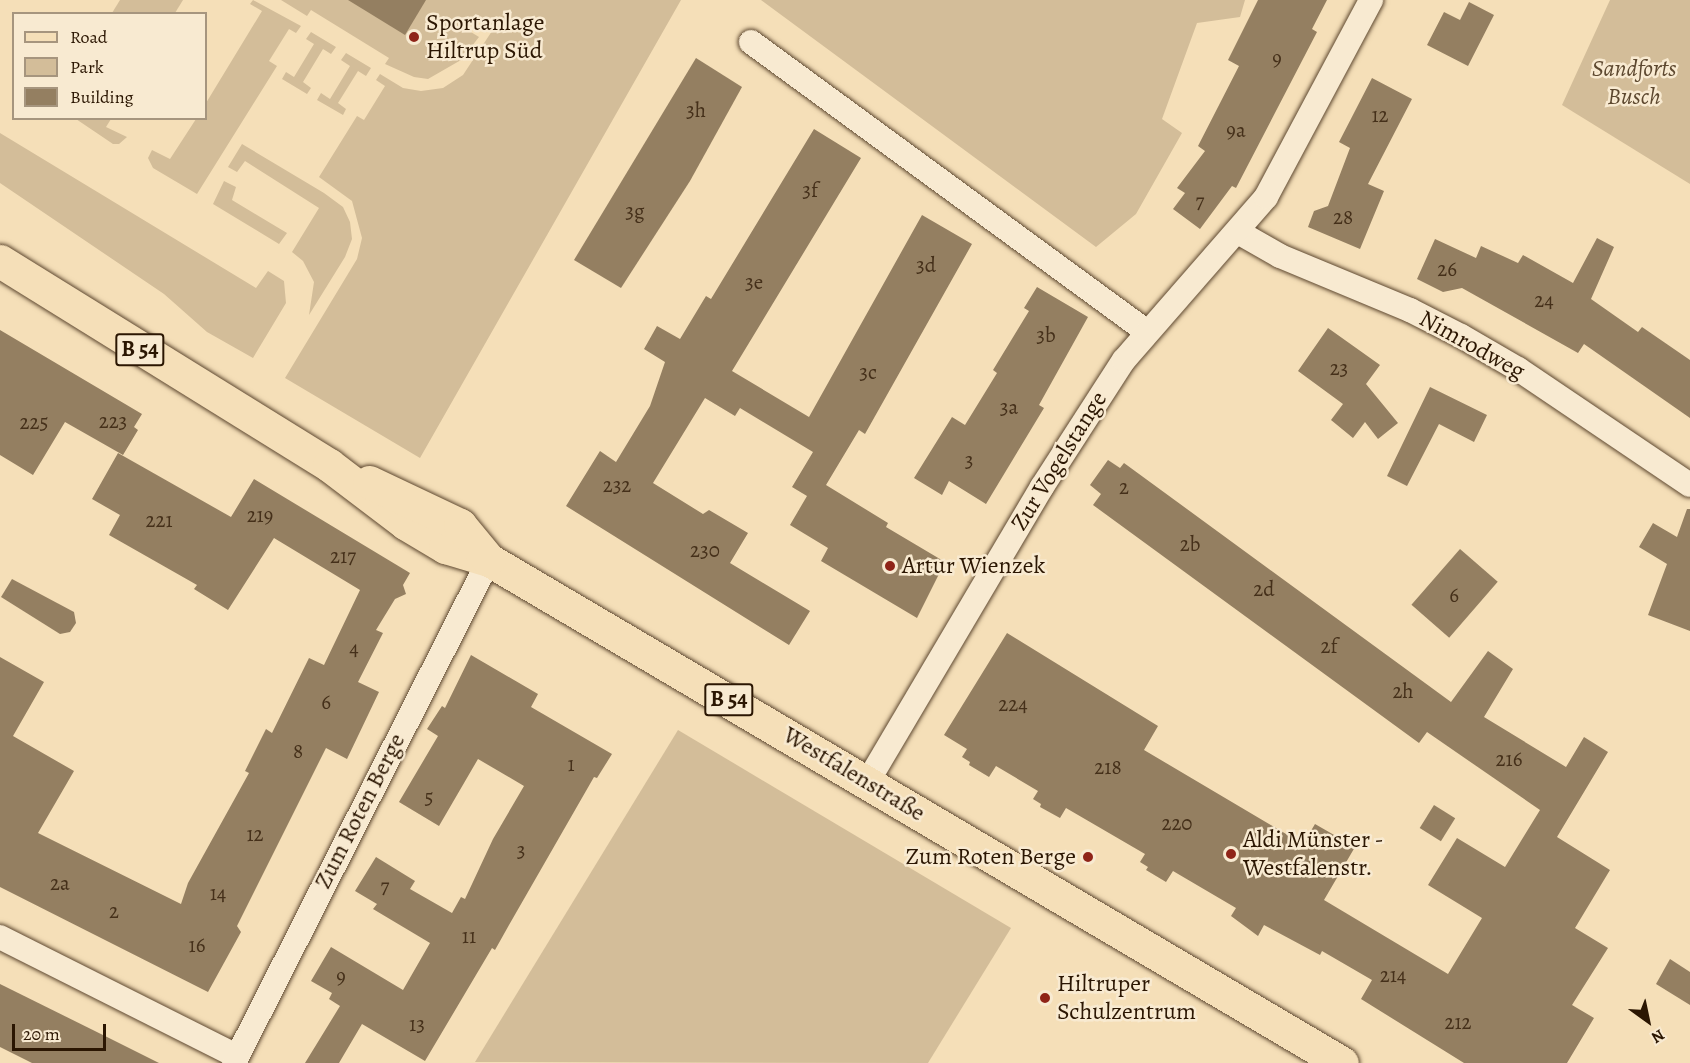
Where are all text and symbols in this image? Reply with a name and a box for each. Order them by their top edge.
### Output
place label: Sportanlage Hiltrup Süd [426,9,545,65]
legend [12,12,207,120]
text: Road [70,25,107,49]
marker: Sportanlage Hiltrup Süd [407,30,421,44]
house number: 9 [1272,45,1282,71]
text: Park [70,55,104,79]
park label: Sandforts Busch [1592,55,1676,111]
text: Building [70,85,134,109]
house number: 3h [686,97,706,123]
house number: 12 [1371,102,1389,128]
house number: 9a [1226,117,1246,143]
house number: 3f [802,177,818,203]
house number: 7 [1196,188,1204,214]
house number: 3g [625,198,645,224]
house number: 28 [1333,204,1353,230]
house number: 3d [916,252,936,278]
house number: 26 [1437,256,1457,282]
house number: 3e [745,269,763,295]
house number: 24 [1534,287,1554,313]
street label: Nimrodweg [1414,304,1530,386]
house number: 3b [1036,322,1056,348]
road number: B 54 [114,331,166,369]
house number: 23 [1330,355,1348,381]
house number: 3c [859,359,877,385]
street label: Zur Vogelstange [1005,386,1113,536]
house number: 3a [1000,394,1018,420]
house number: 223 [99,408,127,434]
house number: 225 [20,409,48,435]
house number: 3 [965,447,973,473]
house number: 232 [603,472,631,498]
house number: 2 [1119,474,1129,500]
house number: 219 [247,502,273,528]
house number: 221 [145,507,173,533]
house number: 2b [1180,531,1200,557]
house number: 230 [690,537,720,563]
house number: 217 [330,543,356,569]
place label: Artur Wienzek [902,552,1045,580]
marker: Artur Wienzek [883,559,897,573]
house number: 2d [1253,576,1275,602]
house number: 6 [1449,582,1459,608]
house number: 2f [1321,633,1337,659]
house number: 4 [349,635,359,661]
house number: 2h [1392,678,1414,704]
road number: B 54 [704,681,754,719]
house number: 6 [321,689,331,715]
house number: 224 [998,691,1028,717]
street label: Westfalenstraße [778,720,930,828]
street label: Zum Roten Berge [308,729,412,893]
house number: 8 [293,738,303,764]
house number: 216 [1496,746,1522,772]
house number: 1 [567,751,575,777]
house number: 218 [1094,754,1122,780]
house number: 5 [424,784,434,810]
house number: 220 [1161,810,1193,836]
house number: 12 [246,821,264,847]
place label: Aldi Münster - Westfalenstr. [1243,826,1384,882]
house number: 3 [517,837,525,863]
place label: Zum Roten Berge [906,843,1076,871]
marker: Aldi Münster - Westfalenstr. [1224,847,1238,861]
marker: Zum Roten Berge [1081,850,1095,864]
house number: 2a [50,870,70,896]
house number: 7 [381,873,389,899]
house number: 14 [210,880,226,906]
house number: 2 [109,898,119,924]
house number: 11 [462,923,476,949]
house number: 16 [189,932,205,958]
house number: 214 [1380,962,1406,988]
house number: 9 [336,963,346,989]
place label: Hiltruper Schulzentrum [1057,970,1196,1026]
marker: Hiltruper Schulzentrum [1038,991,1052,1005]
north arrow [1618,991,1678,1051]
house number: 212 [1444,1009,1472,1035]
house number: 13 [409,1011,425,1037]
scale bar [15,1012,110,1050]
text: 20 m [23,1022,60,1046]
text: N [1647,1024,1669,1048]

